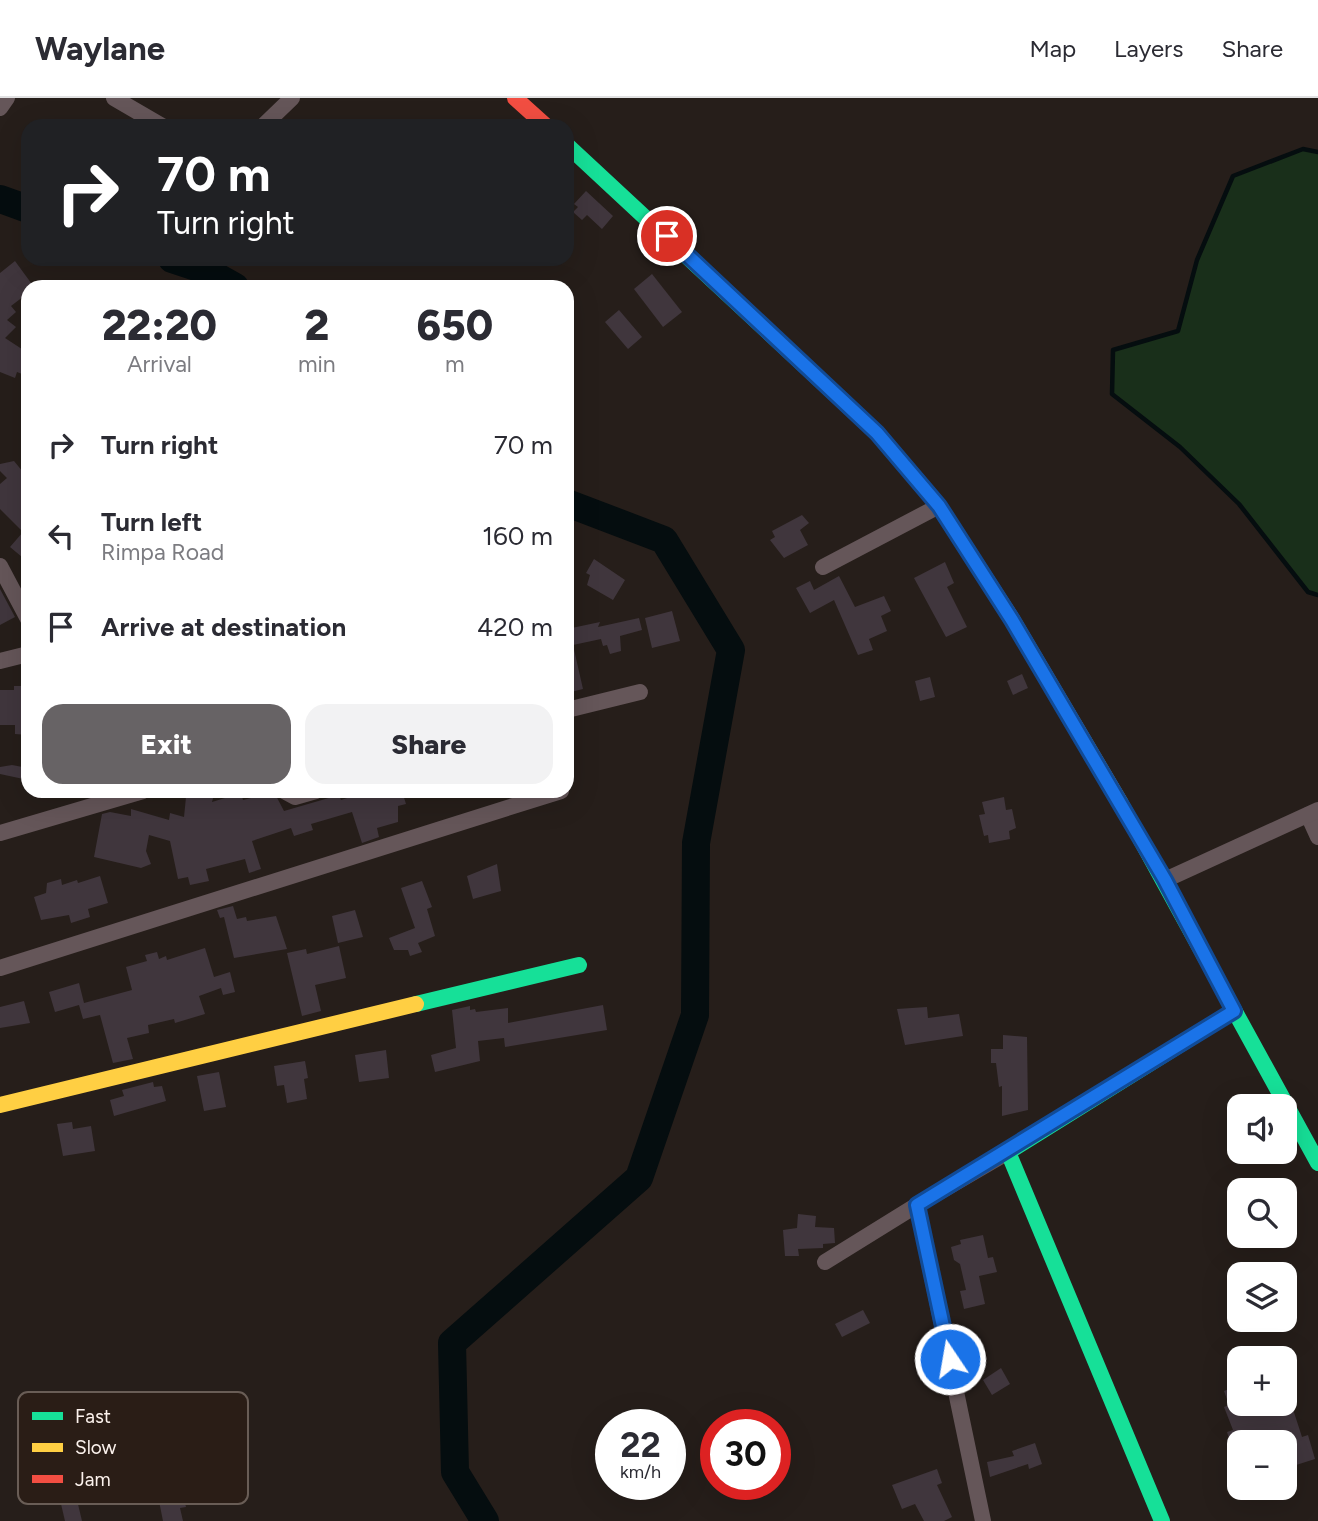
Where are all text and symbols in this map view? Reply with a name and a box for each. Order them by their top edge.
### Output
text: Waylane [35,29,165,68]
text: Map [1029,34,1076,63]
text: Layers [1114,34,1183,63]
text: Share [1221,34,1283,63]
text: 70 m [157,144,270,203]
icon: right [42,147,133,238]
text: Turn right [157,204,295,242]
pin [637,206,697,266]
icon: arrive [648,217,686,255]
text: 22:20 [102,300,217,351]
text: 2 [304,300,329,351]
text: 650 [417,300,493,351]
text: Arrival [127,350,192,378]
text: min [298,350,336,378]
text: m [445,350,465,378]
icon: right [42,426,80,464]
text: Turn right [101,429,218,461]
text: 70 m [494,429,553,461]
text: Turn left [101,506,202,538]
icon: left [42,517,80,555]
text: 160 m [482,520,553,552]
text: Rimpa Road [101,538,224,566]
icon: arrive [42,608,80,646]
text: Arrive at destination [101,611,346,643]
text: 420 m [477,611,553,643]
button: Exit [42,704,291,784]
button: Share [305,704,553,784]
map controls [1227,1094,1297,1500]
button: sound [1227,1094,1297,1164]
button: search [1227,1178,1297,1248]
button: layers [1227,1262,1297,1332]
position arrow [913,1322,987,1396]
button: + [1227,1346,1297,1416]
legend [18,1392,248,1504]
text: Fast [75,1405,111,1428]
speed limit sign: 30 [700,1409,791,1500]
text: 22 [620,1424,661,1466]
button: − [1227,1430,1297,1500]
text: Slow [75,1436,117,1459]
text: km/h [620,1461,661,1483]
text: Jam [75,1468,111,1491]

